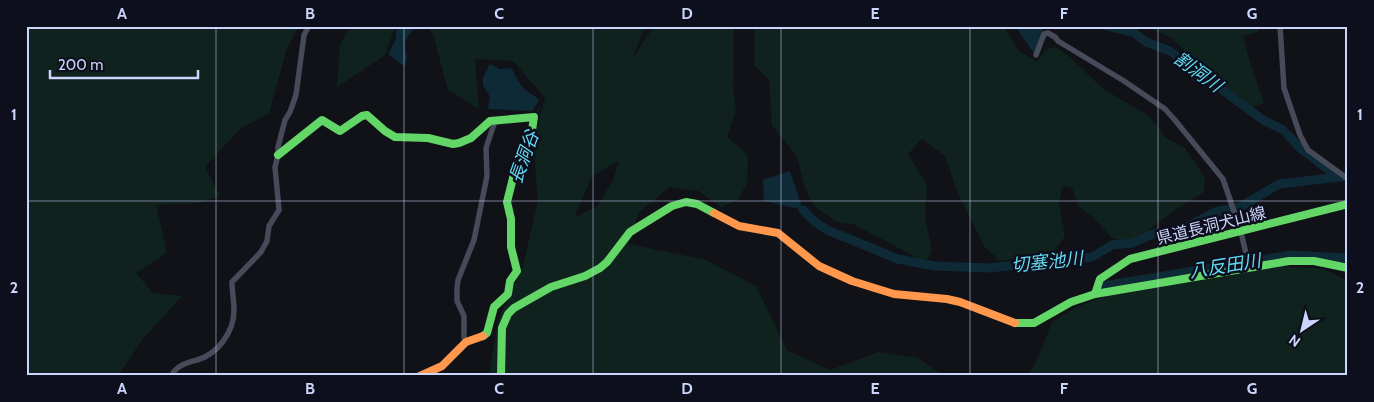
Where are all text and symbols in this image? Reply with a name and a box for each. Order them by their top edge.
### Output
text: A [117,4,127,23]
text: B [305,4,315,23]
text: C [494,4,504,23]
text: D [681,4,693,23]
text: E [870,4,880,23]
text: F [1060,4,1069,23]
text: G [1247,4,1257,23]
water label: 割洞川 [1170,47,1228,98]
scale bar [50,48,198,80]
text: 200 m [58,56,103,74]
text: 1 [11,105,17,124]
text: 1 [1357,105,1363,124]
water label: 長洞谷 [504,126,544,186]
street label: 県道長洞犬山線 [1154,203,1268,248]
water label: 切塞池川 [1010,247,1086,277]
water label: 八反田川 [1188,249,1264,282]
text: 2 [10,278,18,297]
text: 2 [1356,278,1364,297]
north arrow [1276,304,1326,354]
text: N [1285,330,1304,351]
text: A [117,379,127,398]
text: B [305,379,315,398]
text: C [494,379,504,398]
text: D [681,379,693,398]
text: E [870,379,880,398]
text: F [1060,379,1069,398]
text: G [1247,379,1257,398]

